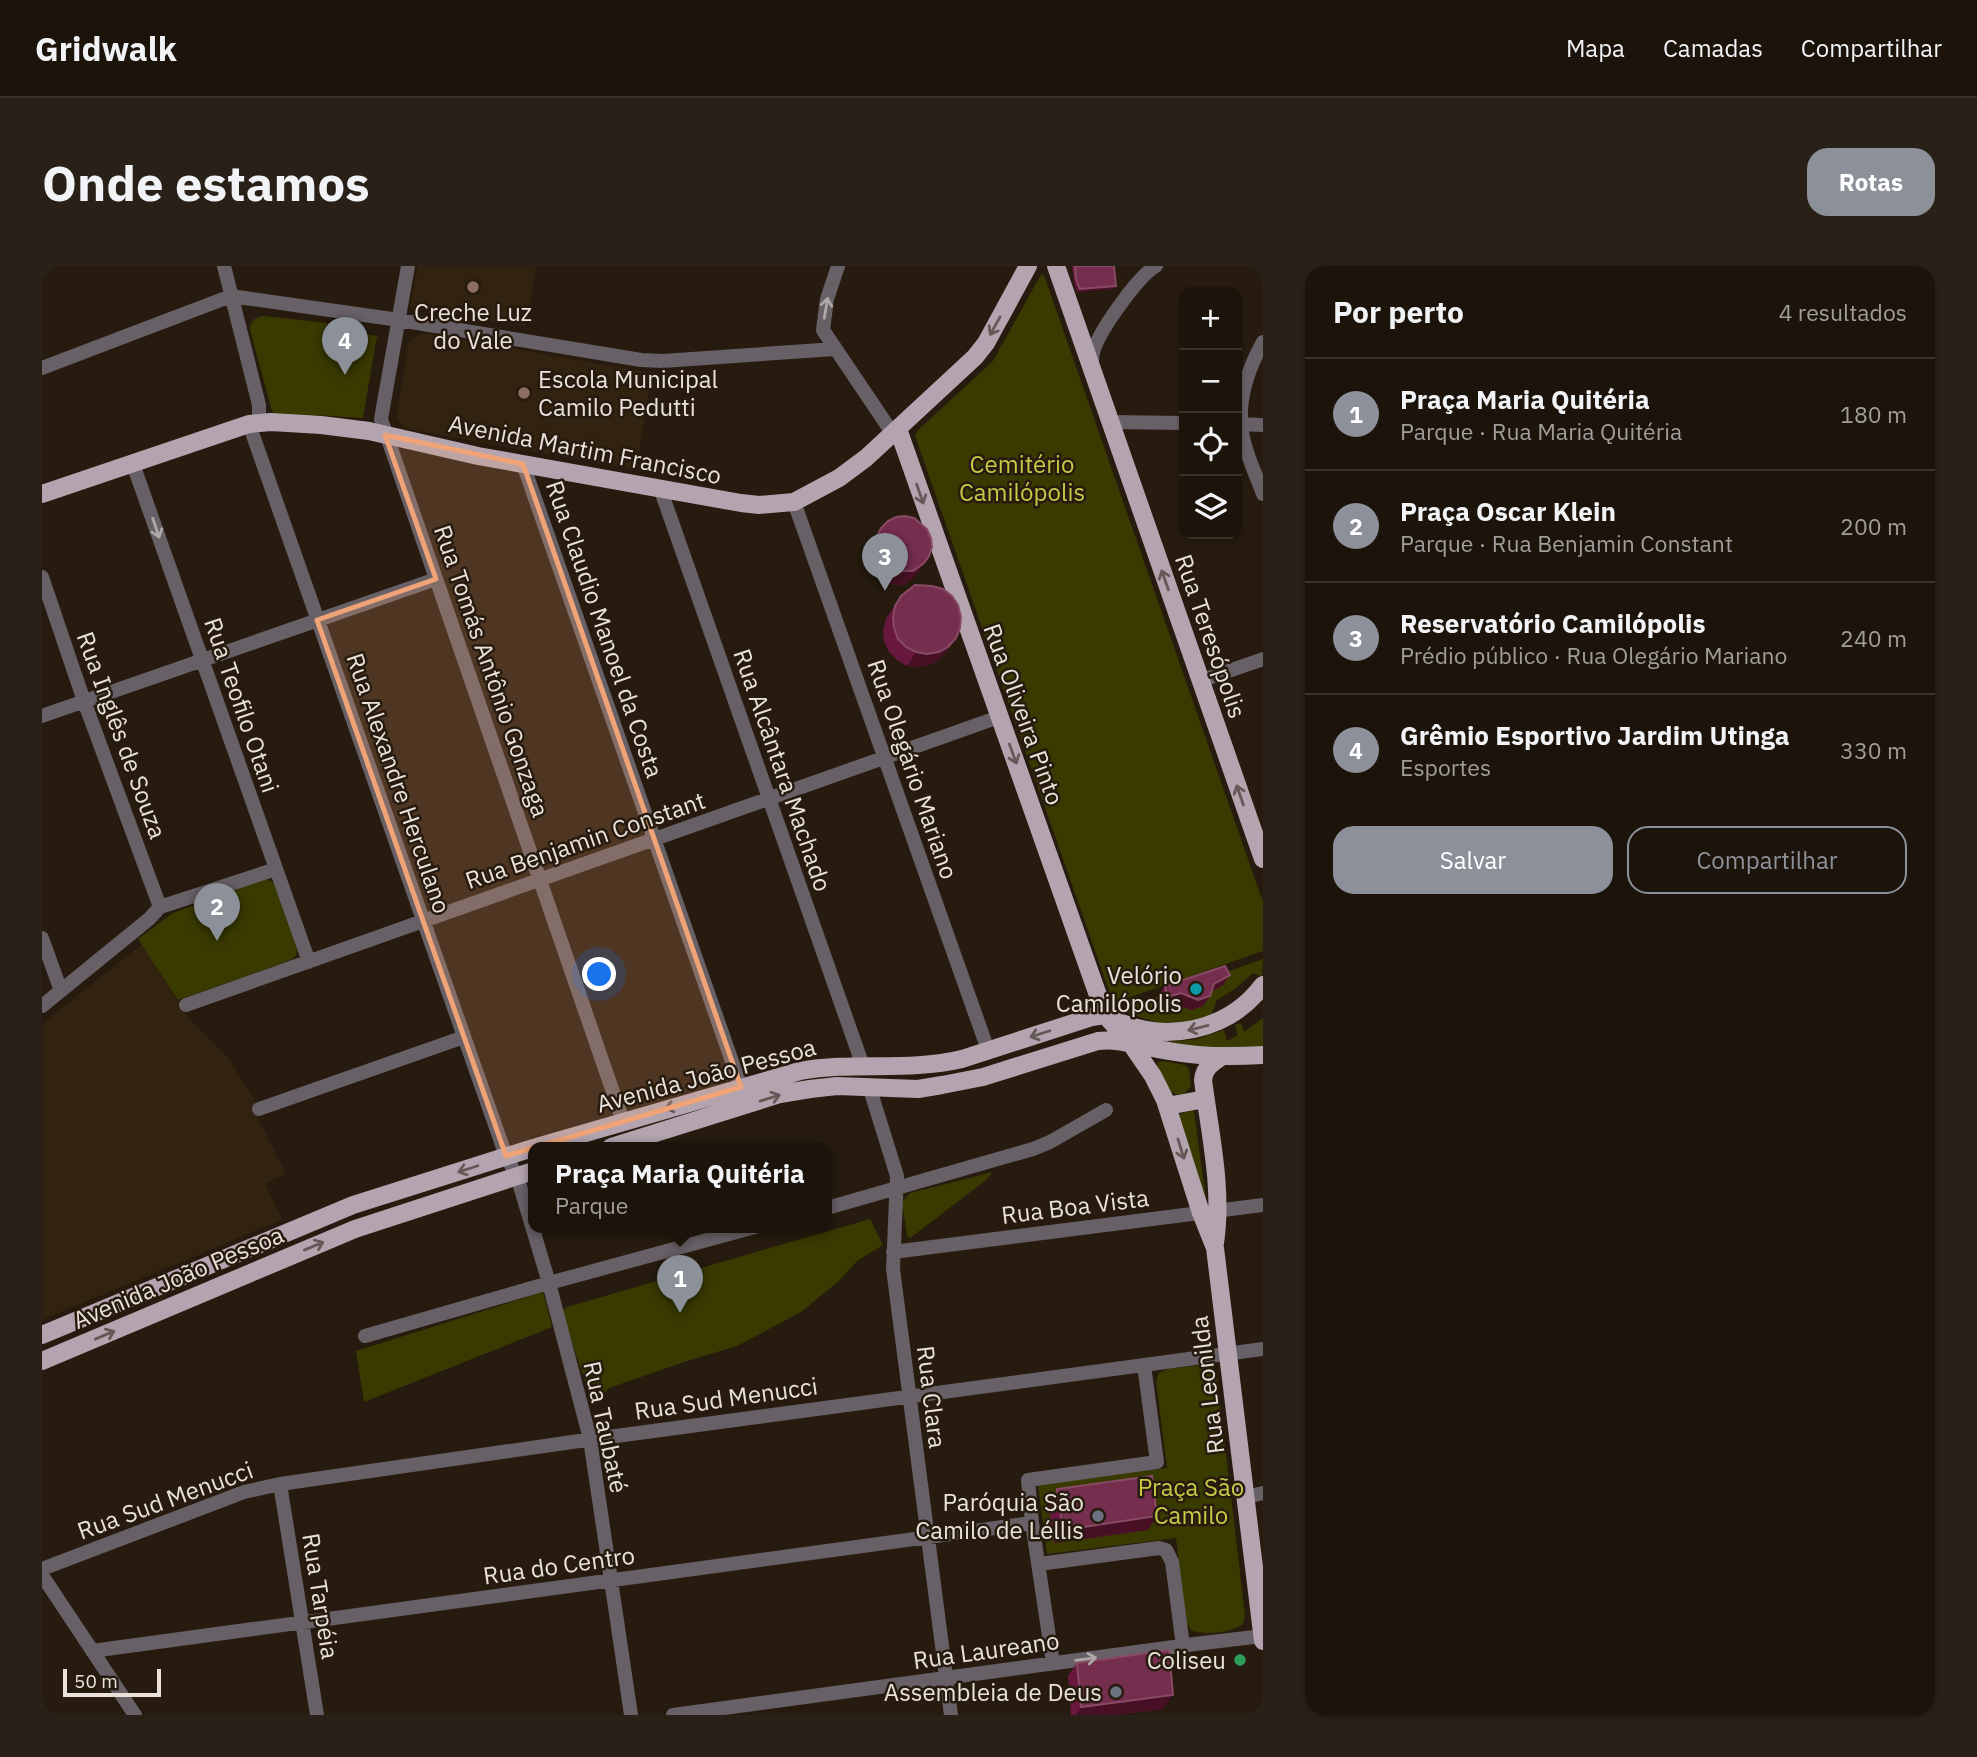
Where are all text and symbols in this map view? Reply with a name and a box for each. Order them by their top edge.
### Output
text: Gridwalk [35,27,177,70]
text: Mapa [1566,32,1625,64]
text: Camadas [1663,32,1763,64]
text: Compartilhar [1801,32,1942,64]
button: Rotas [1807,148,1935,216]
text: Onde estamos [42,151,370,214]
marker: Creche Luz do Vale [465,279,481,295]
map controls [1179,287,1242,539]
button: + [1179,287,1242,350]
text: Por perto [1333,292,1464,331]
place label: Creche Luz do Vale [414,296,532,356]
one-way arrow [820,297,833,320]
text: 4 resultados [1779,297,1907,327]
one-way arrow [988,315,1001,336]
pin: 4 [322,317,368,375]
button: − [1179,350,1242,413]
place label: Escola Municipal Camilo Pedutti [538,363,718,423]
text: Praça Maria Quitéria [1400,382,1650,416]
marker: Escola Municipal Camilo Pedutti [516,385,532,401]
text: 1 [1349,399,1363,429]
text: 180 m [1840,399,1907,429]
street label: Avenida Martim Francisco [446,407,724,491]
button: locate [1179,413,1242,476]
text: Parque · Rua Maria Quitéria [1400,416,1682,446]
park label: Cemitério Camilópolis [959,448,1085,508]
street label: Rua Claudio Manoel da Costa [539,476,671,782]
button: layers [1179,476,1242,539]
one-way arrow [915,482,927,504]
text: Praça Oscar Klein [1400,494,1616,528]
text: 2 [1349,511,1363,541]
text: 200 m [1840,511,1907,541]
one-way arrow [150,517,163,539]
street label: Rua Tomás Antônio Gonzaga [427,521,557,821]
text: Parque · Rua Benjamin Constant [1400,528,1733,558]
pin: 3 [862,533,908,591]
street label: Rua Teresópolis [1168,550,1254,722]
one-way arrow [1158,570,1170,592]
text: Reservatório Camilópolis [1400,606,1706,640]
street label: Rua Teofilo Otani [197,613,287,797]
street label: Rua Oliveira Pinto [976,619,1072,809]
text: 3 [1349,623,1363,653]
text: 240 m [1840,623,1907,653]
street label: Rua Inglês de Souza [70,627,174,843]
text: Prédio público · Rua Olegário Mariano [1400,640,1787,670]
street label: Rua Alcântara Machado [726,644,840,896]
street label: Rua Alexandre Herculano [339,649,459,917]
street label: Rua Olegário Mariano [860,655,966,883]
text: Grêmio Esportivo Jardim Utinga [1400,718,1789,752]
text: 4 [1349,735,1363,765]
text: 330 m [1840,735,1907,765]
one-way arrow [1007,743,1020,765]
text: Esportes [1400,752,1491,782]
street label: Rua Benjamin Constant [461,784,709,896]
one-way arrow [1233,785,1246,806]
button: Salvar [1333,826,1613,894]
button: Compartilhar [1627,826,1907,894]
pin: 2 [194,883,240,941]
your location [582,957,616,991]
place label: Velório Camilópolis [1056,959,1182,1019]
marker: Velório Camilópolis [1188,981,1204,997]
one-way arrow [1187,1022,1210,1035]
one-way arrow [1029,1028,1051,1041]
street label: Avenida João Pessoa [593,1030,819,1120]
one-way arrow [759,1090,781,1103]
one-way arrow [664,1101,686,1114]
one-way arrow [1176,1138,1189,1160]
popup [528,1142,832,1233]
text: Praça Maria Quitéria [555,1156,805,1190]
one-way arrow [457,1163,479,1176]
street label: Rua Boa Vista [999,1181,1151,1231]
text: Parque [555,1190,628,1220]
street label: Avenida João Pessoa [68,1218,288,1336]
one-way arrow [303,1239,325,1252]
pin: 1 [657,1255,703,1313]
street label: Rua Leonilda [1183,1314,1231,1456]
one-way arrow [94,1327,115,1340]
street label: Rua Clara [910,1344,954,1450]
street label: Rua Taubaté [576,1358,636,1496]
street label: Rua Sud Menucci [632,1369,820,1427]
street label: Rua Sud Menucci [73,1453,257,1547]
park label: Praça São Camilo [1138,1471,1244,1531]
place label: Paróquia São Camilo de Léllis [915,1486,1084,1546]
marker: Paróquia São Camilo de Léllis [1090,1508,1106,1524]
street label: Rua Tarpéia [295,1531,347,1661]
street label: Rua do Centro [481,1539,637,1591]
street label: Rua Laureano [911,1624,1061,1676]
place label: Coliseu [1147,1644,1226,1676]
marker: Coliseu [1232,1652,1248,1668]
one-way arrow [1074,1653,1097,1666]
scale bar [63,1666,161,1698]
text: 50 m [74,1669,118,1693]
place label: Assembleia de Deus [884,1676,1102,1708]
marker: Assembleia de Deus [1108,1684,1124,1700]

